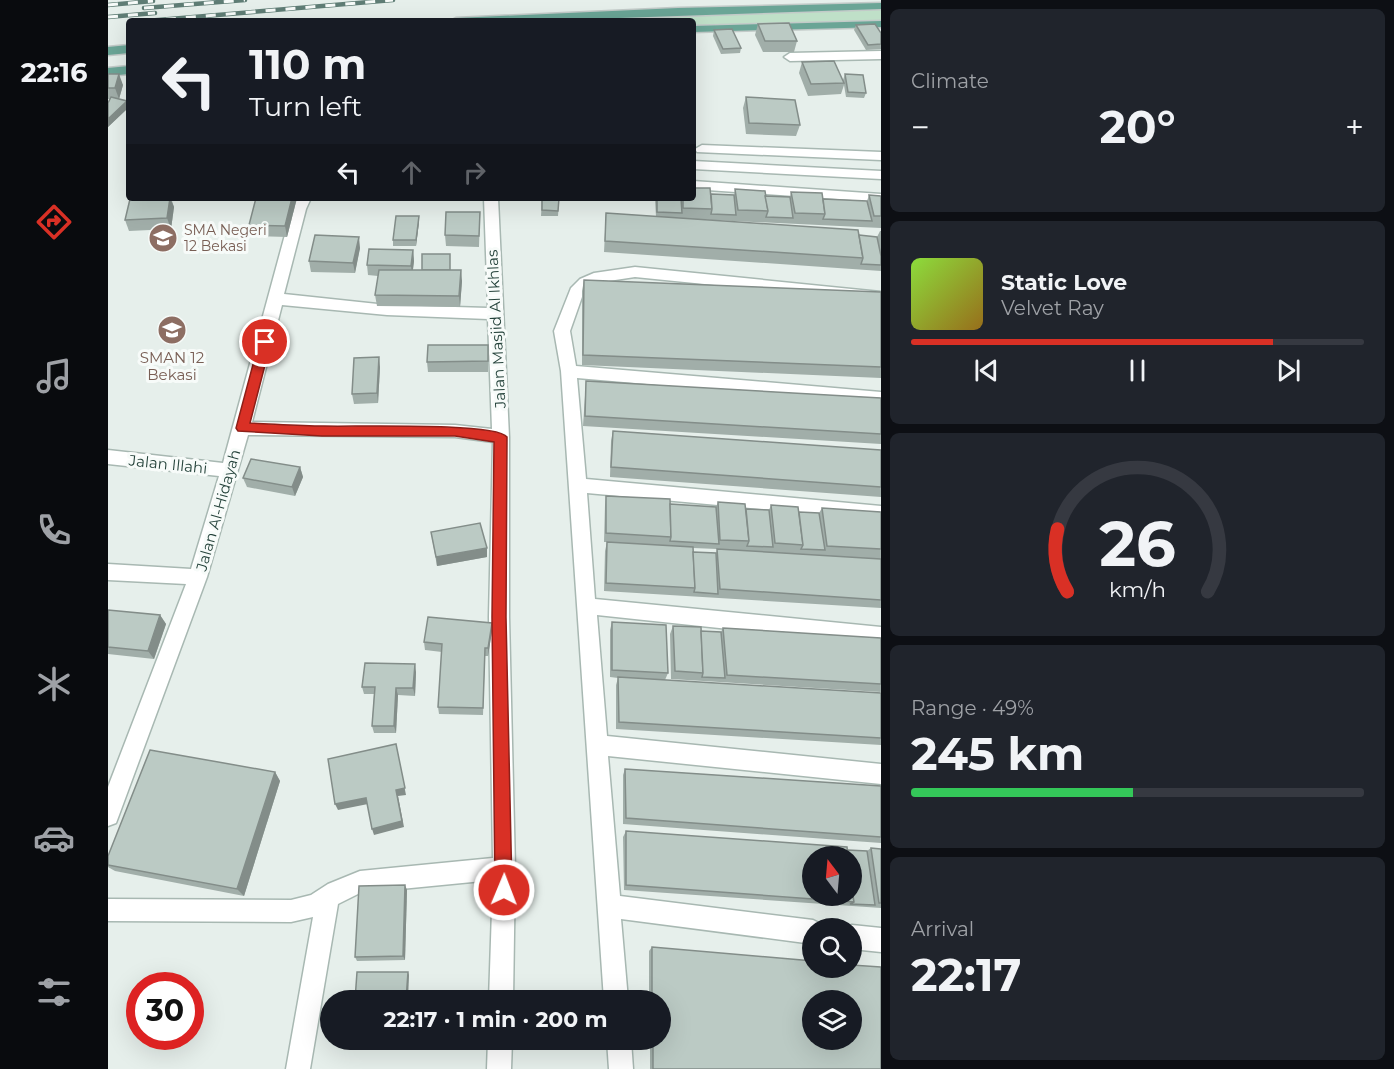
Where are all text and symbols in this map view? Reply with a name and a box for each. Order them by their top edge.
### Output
text: 110 m [249,38,366,90]
icon: left [150,42,228,120]
text: 22:16 [21,56,87,89]
text: Climate [911,69,989,93]
text: Turn left [249,90,362,123]
text: 20° [1100,99,1175,154]
text: − [911,107,930,147]
text: + [1345,107,1364,147]
icon: left [332,156,365,189]
icon: ahead [395,156,428,189]
icon: right [458,156,491,189]
icon: directions [33,201,75,243]
place label: SMA Negeri 12 Bekasi [184,221,267,255]
school or university icon: SMA Negeri 12 Bekasi [147,222,179,254]
street label: Jalan Masjid Al Ikhlas [482,249,510,410]
text: Static Love [1001,269,1127,296]
text: Velvet Ray [1001,296,1104,320]
school or university icon: SMAN 12 Bekasi [156,314,188,346]
pin [239,316,290,367]
icon: arrive [248,325,281,358]
place label: SMAN 12 Bekasi [140,348,204,384]
icon: previous [970,354,1003,387]
icon: pause [1121,354,1154,387]
icon: next [1272,354,1305,387]
icon: music [33,355,75,397]
street label: Jalan Al-Hidayah [191,447,244,574]
street label: Jalan Illahi [127,450,208,478]
text: 26 [1099,506,1176,582]
icon: phone [33,509,75,551]
text: km/h [1109,576,1166,602]
icon: climate [33,663,75,705]
text: Range · 49% [911,696,1034,720]
text: 245 km [911,726,1084,781]
icon: car [33,817,75,859]
north arrow [802,846,862,906]
map controls [802,846,862,1050]
position arrow [472,858,536,922]
text: Arrival [911,917,974,941]
button: search [802,918,862,978]
text: 22:17 [911,947,1021,1002]
icon: filters [33,971,75,1013]
speed limit sign: 30 [126,972,204,1050]
button: layers [802,990,862,1050]
text: 22:17 · 1 min · 200 m [383,1006,608,1033]

